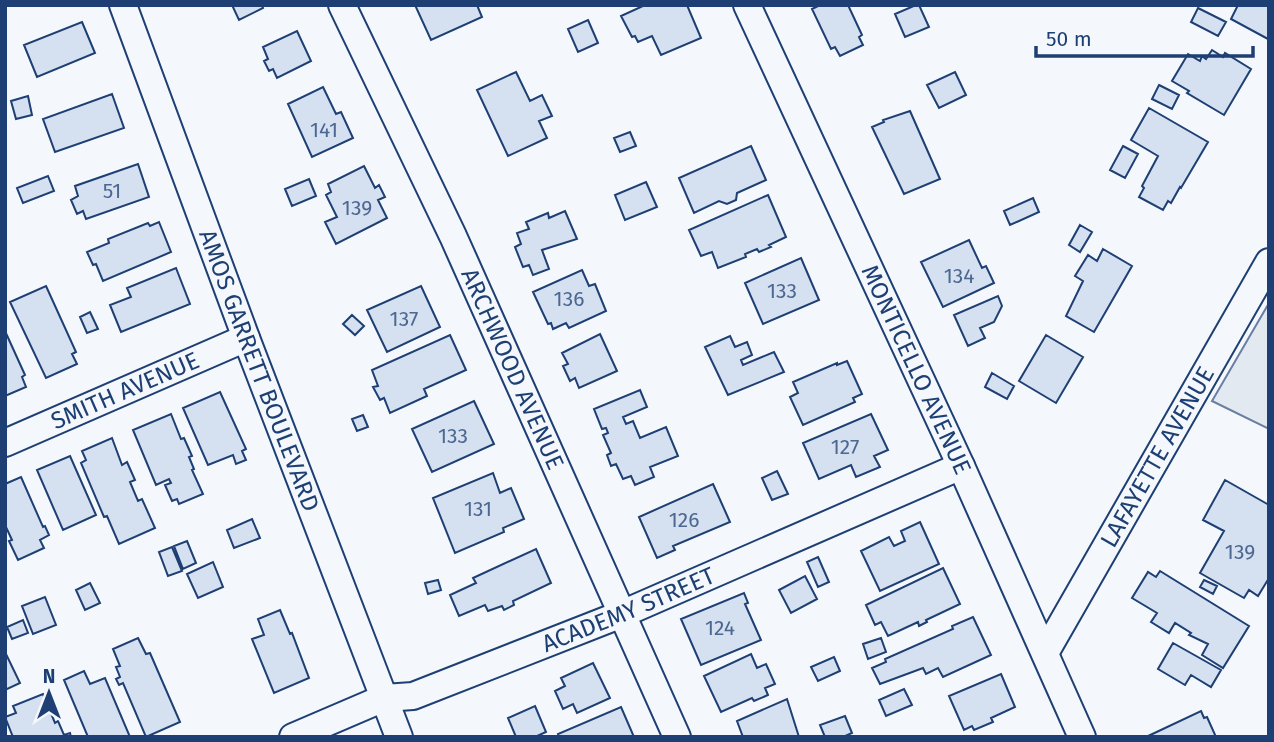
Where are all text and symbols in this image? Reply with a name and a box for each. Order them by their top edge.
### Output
scale bar [1036,14,1253,58]
text: 50 m [1046,26,1092,52]
house number: 141 [310,117,338,143]
house number: 51 [103,178,121,204]
house number: 139 [342,195,372,221]
street label: AMOS GARRETT BOULEVARD [193,226,325,515]
street label: MONTICELLO AVENUE [856,260,977,479]
house number: 134 [944,263,974,289]
street label: ARCHWOOD AVENUE [455,264,570,474]
house number: 133 [767,278,797,304]
house number: 136 [554,286,584,312]
house number: 137 [390,306,418,332]
street label: SMITH AVENUE [47,346,203,435]
street label: LAFAYETTE AVENUE [1095,362,1220,552]
house number: 133 [438,423,468,449]
house number: 127 [831,434,859,460]
house number: 131 [464,496,492,522]
house number: 126 [669,507,699,533]
house number: 139 [1225,539,1255,565]
street label: ACADEMY STREET [538,561,719,658]
house number: 124 [705,615,735,641]
north arrow [14,658,84,728]
text: N [43,665,55,688]

